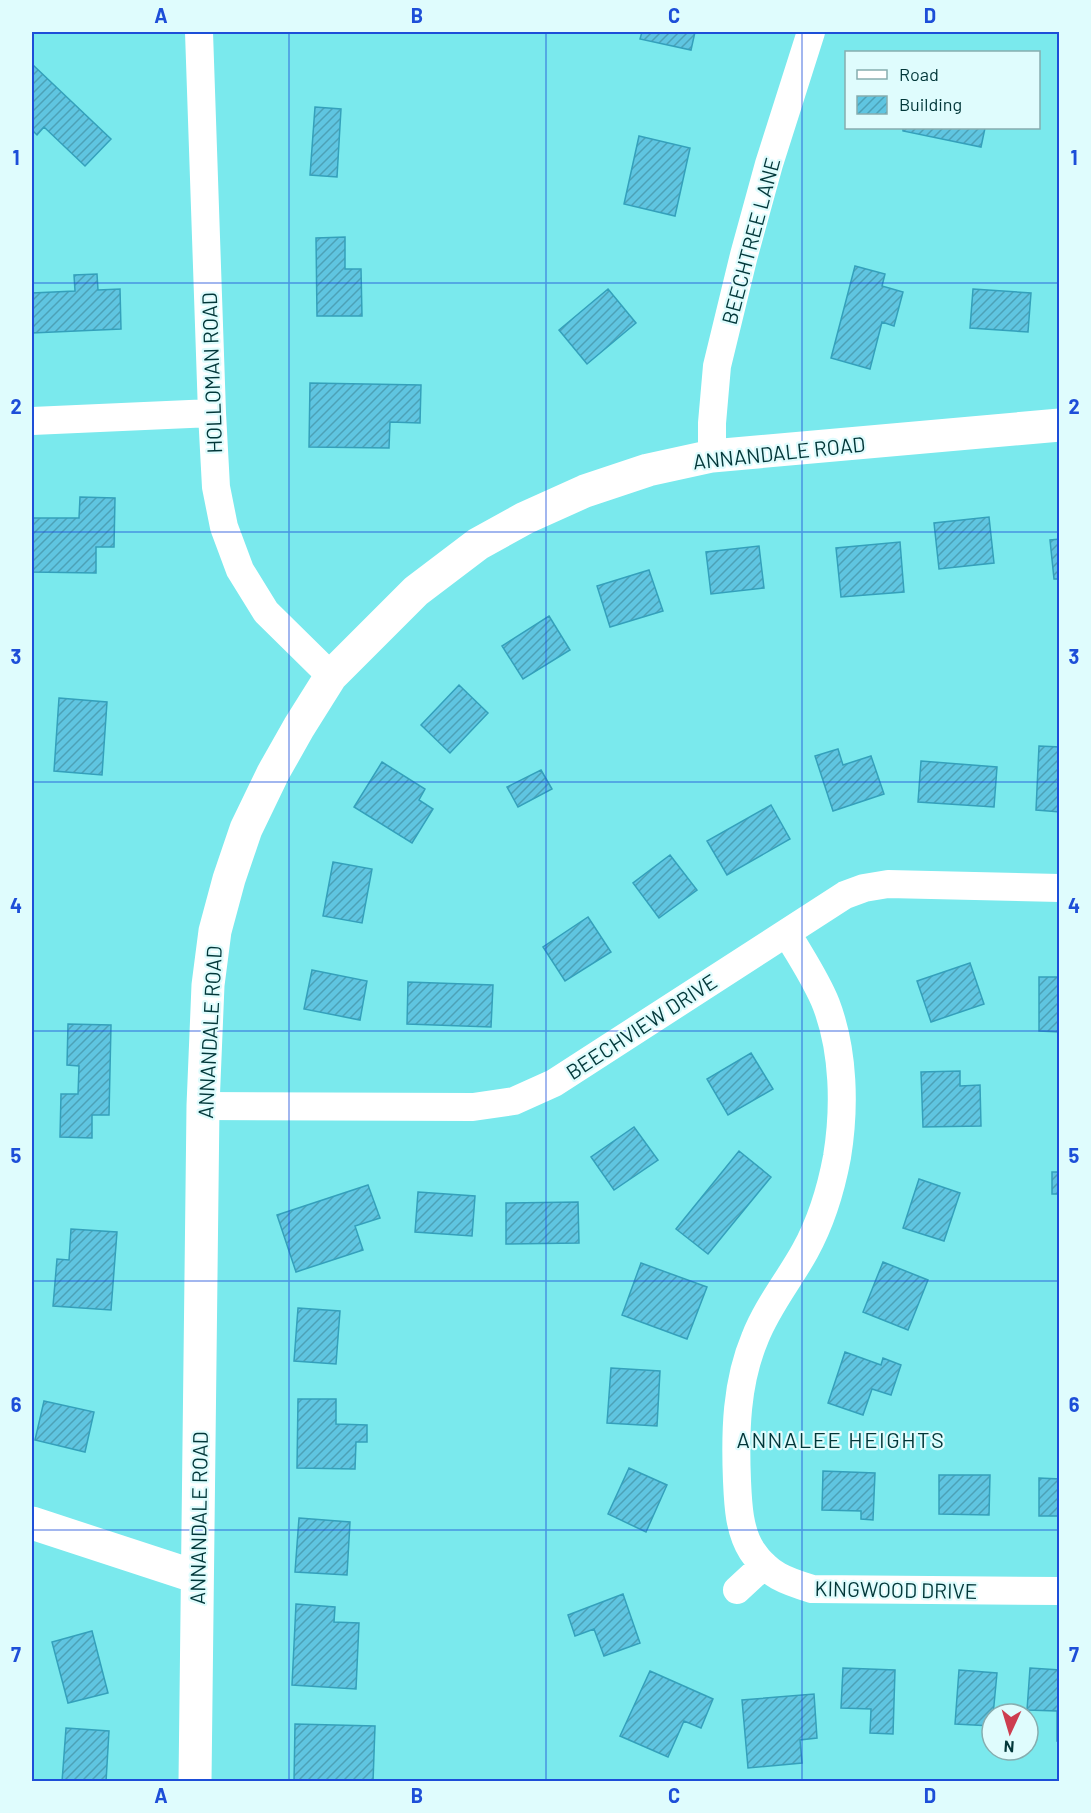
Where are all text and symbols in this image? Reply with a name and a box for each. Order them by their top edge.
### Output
text: A [154,3,168,27]
text: B [411,3,423,27]
text: C [668,3,680,27]
text: D [924,3,936,27]
legend [845,51,1040,129]
text: Road [899,63,939,85]
text: Building [899,93,962,115]
text: 1 [12,145,20,169]
text: 1 [1070,145,1078,169]
street label: BEECHTREE LANE [716,155,784,327]
street label: HOLLOMAN ROAD [196,292,226,454]
text: 2 [10,394,22,418]
text: 2 [1068,394,1080,418]
street label: ANNANDALE ROAD [692,431,866,473]
text: 3 [11,644,21,668]
text: 3 [1069,644,1079,668]
text: 4 [10,893,22,917]
text: 4 [1068,893,1080,917]
street label: ANNANDALE ROAD [192,945,226,1119]
street label: BEECHVIEW DRIVE [561,968,721,1084]
text: 5 [11,1143,22,1167]
text: 5 [1069,1143,1080,1167]
text: 6 [11,1392,22,1416]
text: 6 [1069,1392,1080,1416]
district label: ANNALEE HEIGHTS [737,1426,945,1452]
street label: ANNANDALE ROAD [184,1431,212,1605]
street label: KINGWOOD DRIVE [815,1575,977,1603]
text: 7 [11,1642,21,1666]
text: 7 [1069,1642,1079,1666]
north arrow [980,1702,1040,1762]
text: N [1003,1738,1015,1757]
text: A [154,1783,168,1807]
text: B [411,1783,423,1807]
text: C [668,1783,680,1807]
text: D [924,1783,936,1807]

